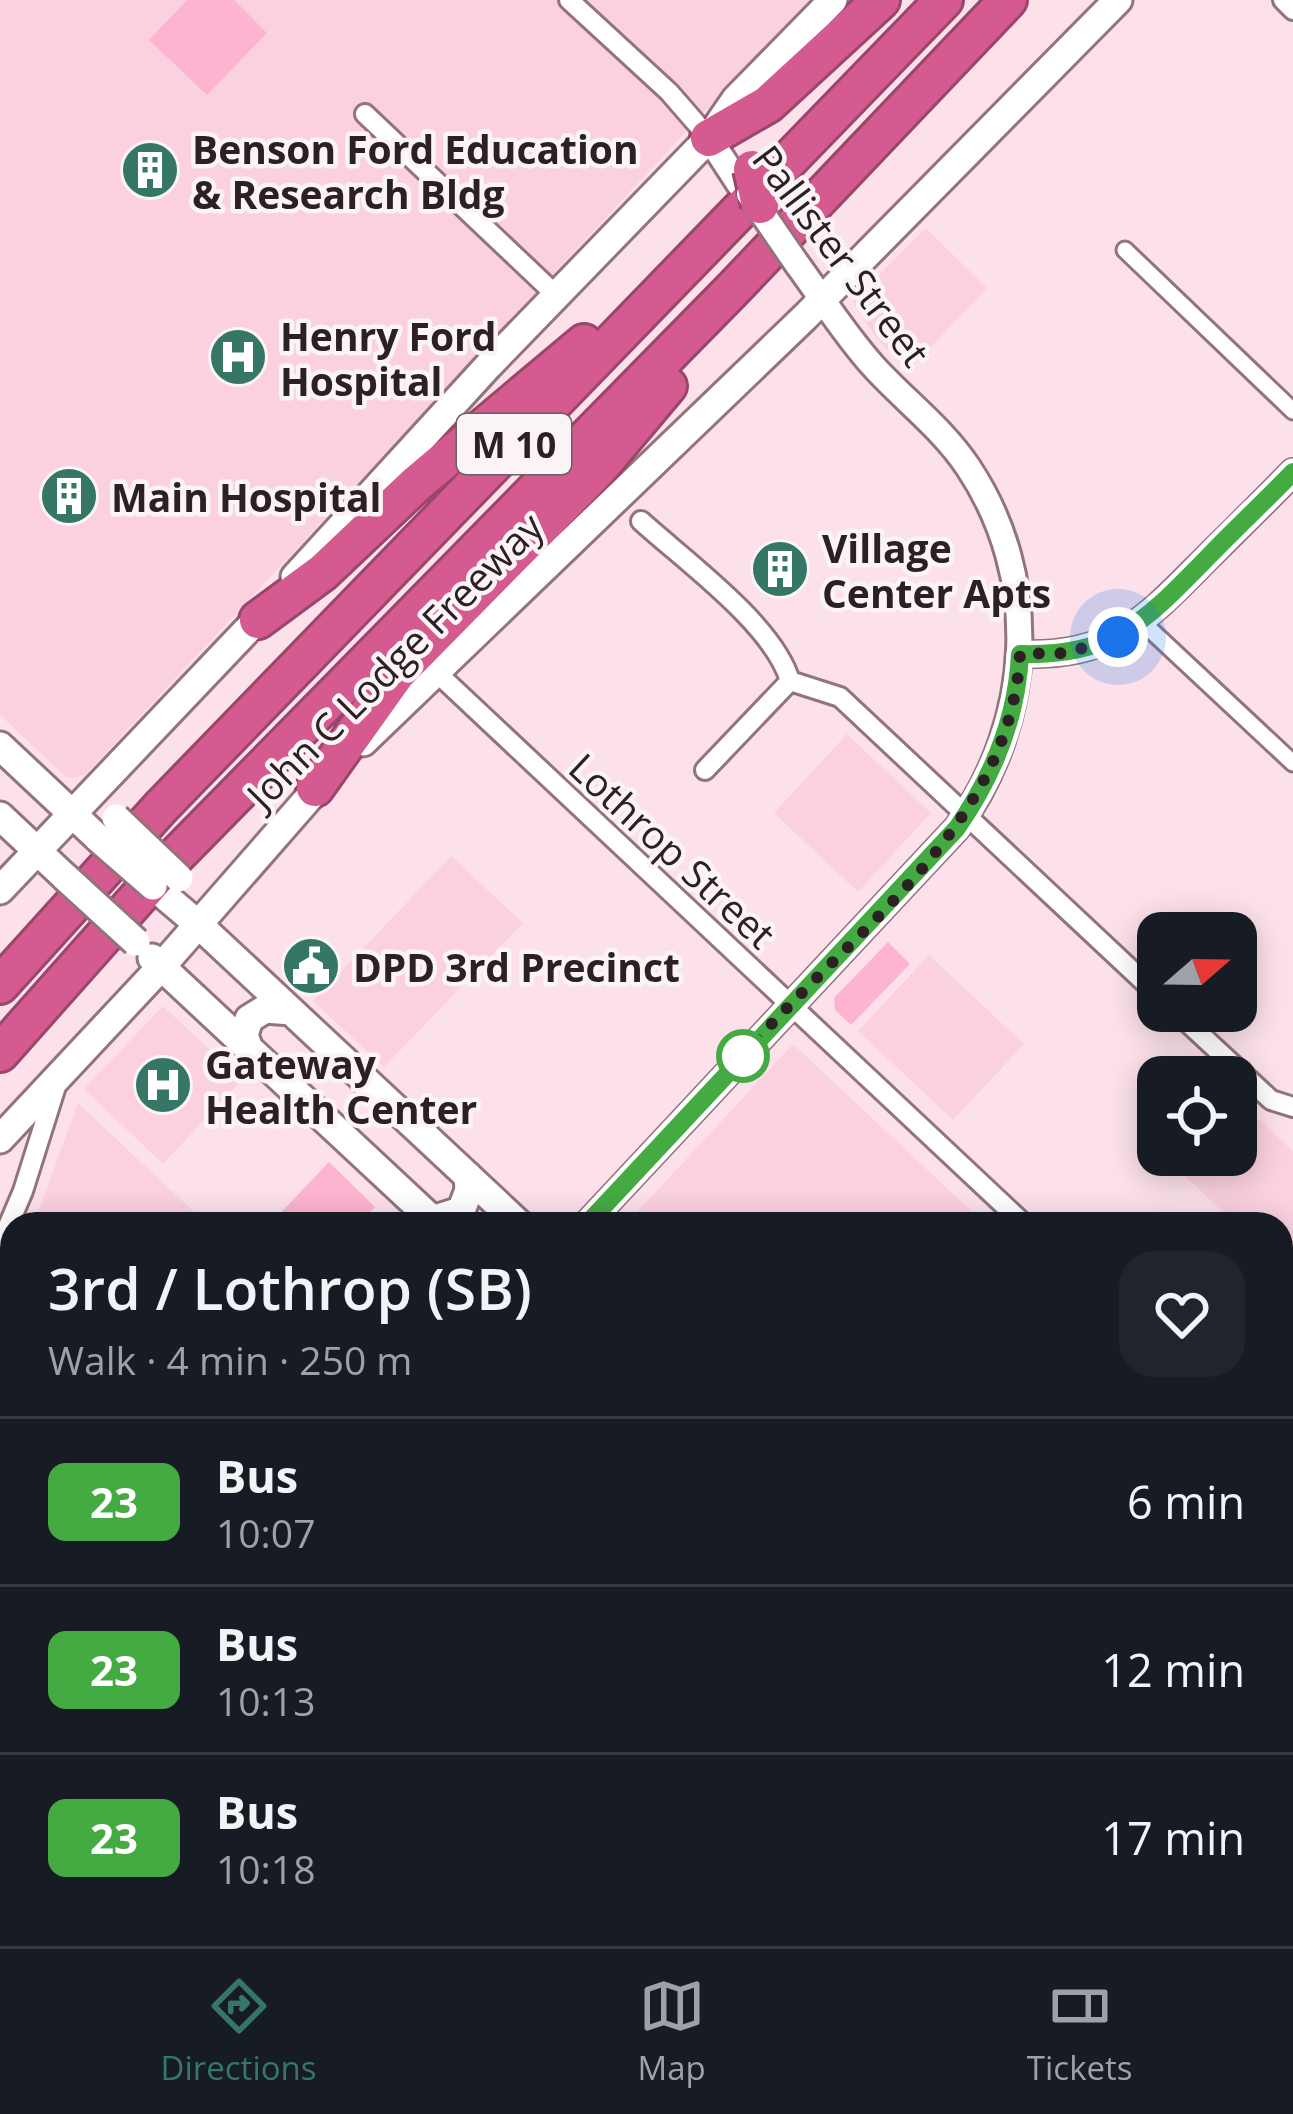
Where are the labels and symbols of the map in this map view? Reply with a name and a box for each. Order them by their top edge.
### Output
place label: Benson Ford Education & Research Bldg [192,122,639,220]
street label: Pallister Street [741,134,943,376]
building icon: Benson Ford Education & Research Bldg [119,139,181,201]
place label: Henry Ford Hospital [280,309,496,407]
hospital icon: Henry Ford Hospital [207,326,269,388]
road number: M 10 [457,414,571,474]
building icon: Main Hospital [38,465,100,527]
place label: Main Hospital [111,470,381,523]
street label: John C Lodge Freeway [231,500,554,823]
place label: Village Center Apts [822,521,1051,619]
building icon: Village Center Apts [749,538,811,600]
your location [1088,607,1148,667]
street label: Lothrop Street [558,741,788,959]
north arrow [1137,912,1257,1032]
public building icon: DPD 3rd Precinct [280,935,342,997]
place label: DPD 3rd Precinct [353,940,680,993]
unlabelled marker [718,1031,768,1081]
place label: Gateway Health Center [205,1037,477,1135]
hospital icon: Gateway Health Center [132,1054,194,1116]

